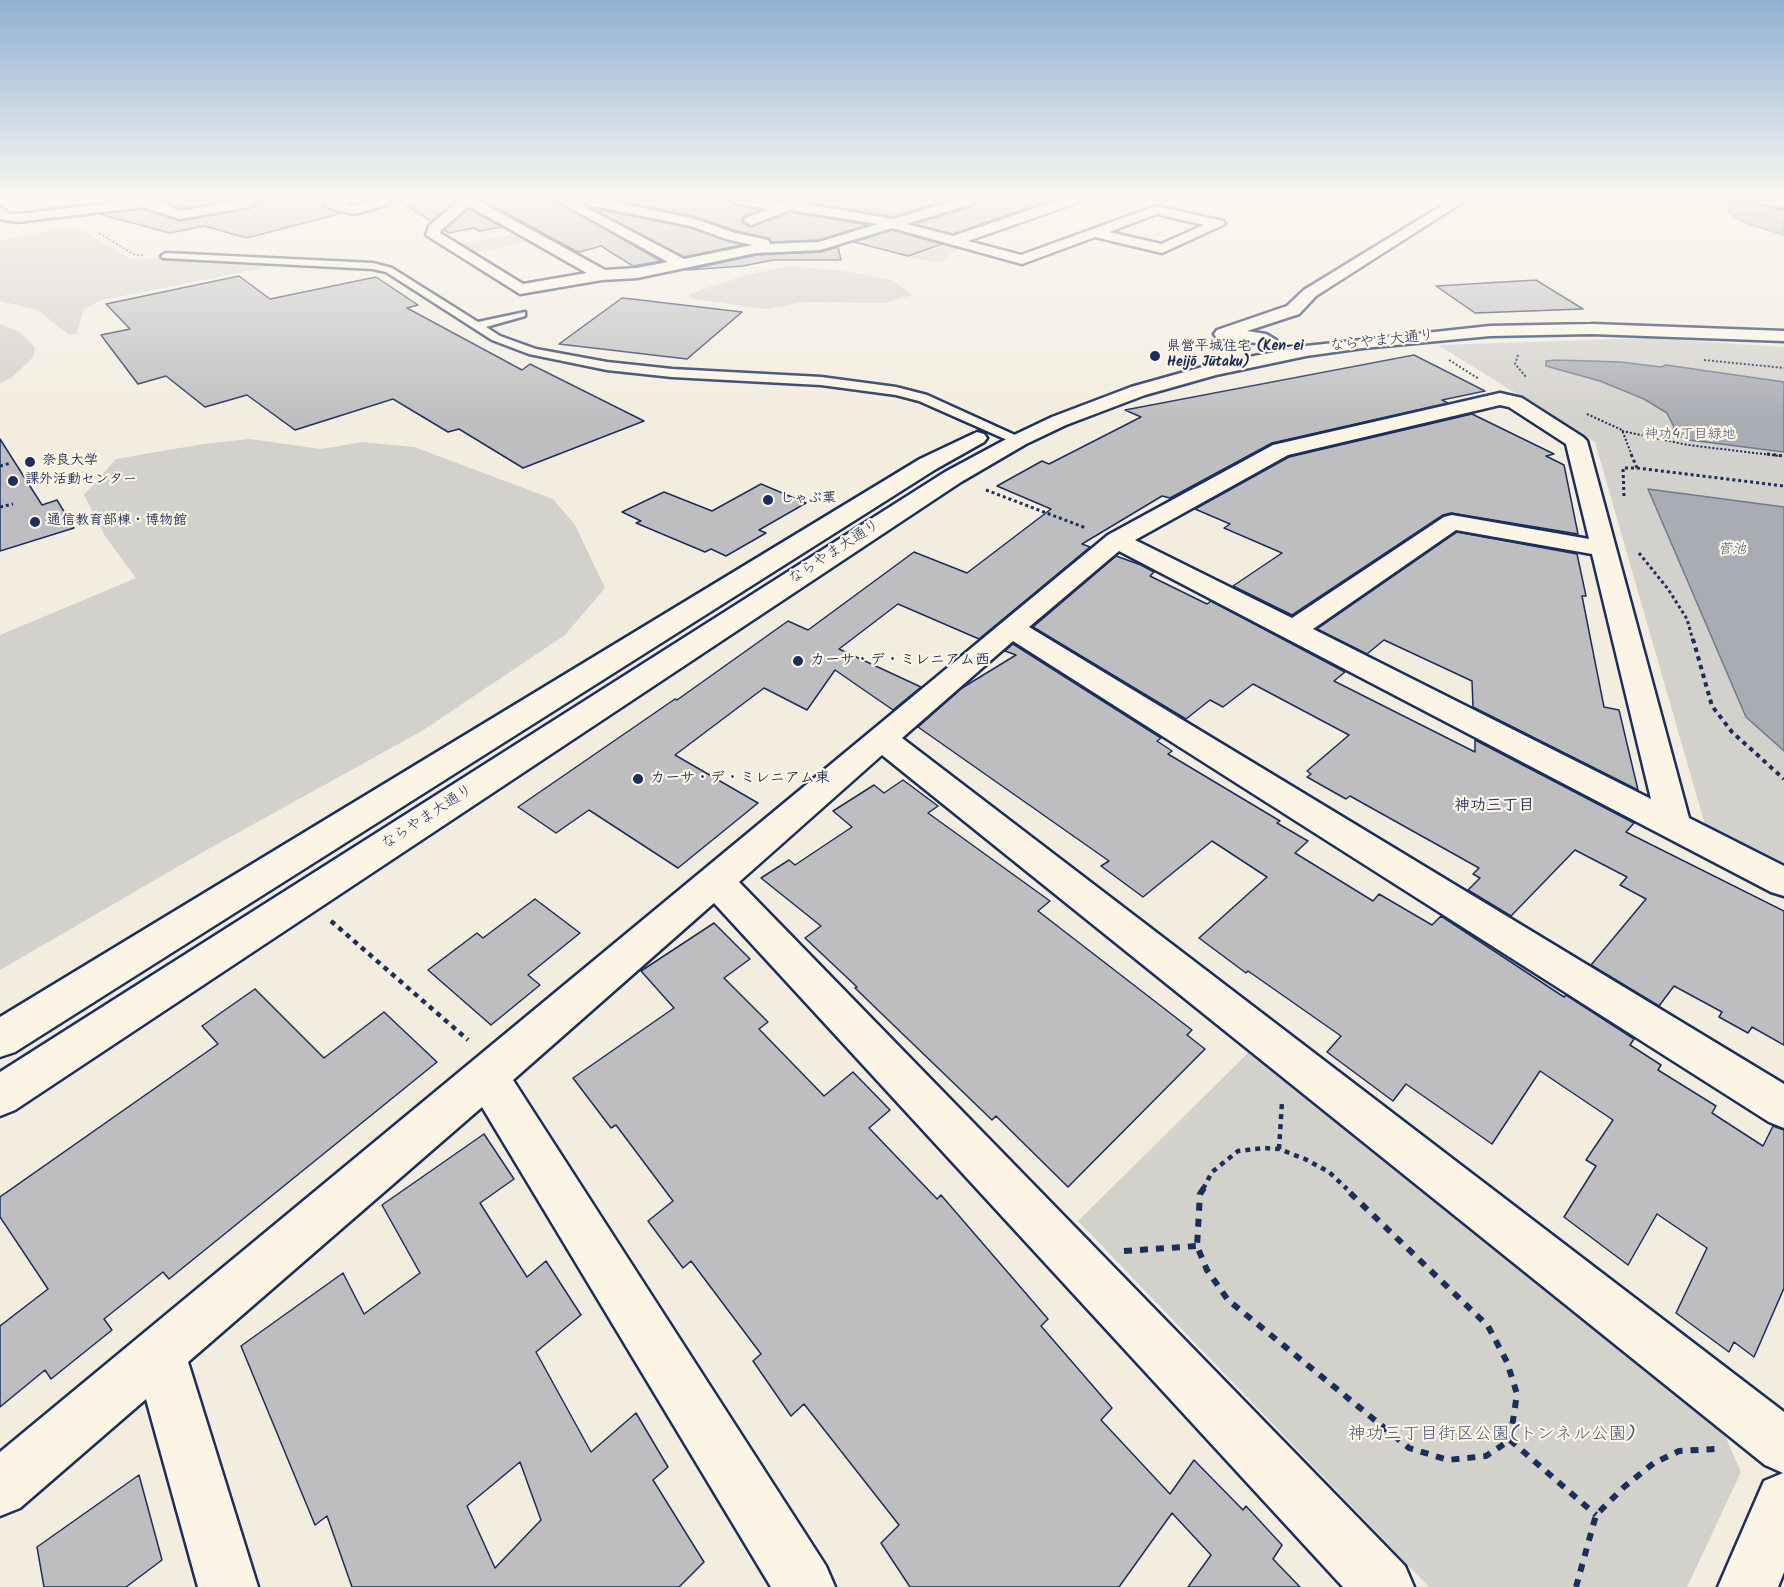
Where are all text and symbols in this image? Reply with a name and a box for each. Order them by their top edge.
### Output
street label: ならやま大通り [1329,328,1435,356]
place label: 県営平城住宅 (Ken-ei Heijō Jūtaku) [1167,340,1304,372]
marker: 県営平城住宅 (Ken-ei Heijō Jūtaku) [1148,349,1162,363]
park label: 神功4丁目緑地 [1644,428,1736,444]
place label: 奈良大学 [42,454,98,470]
marker: 奈良大学 [23,455,37,469]
place label: 課外活動センター [25,473,137,489]
marker: 課外活動センター [6,474,20,488]
place label: しゃぶ葉 [780,492,836,508]
marker: しゃぶ葉 [761,493,775,507]
place label: 通信教育部棟・博物館 [47,514,187,530]
marker: 通信教育部棟・博物館 [28,515,42,529]
street label: ならやま大通り [786,517,884,589]
water label: 菅池 [1718,543,1746,559]
place label: カーサ・デ・ミレニアム西 [810,652,990,670]
marker: カーサ・デ・ミレニアム西 [791,654,805,668]
place label: カーサ・デ・ミレニアム東 [650,770,830,788]
marker: カーサ・デ・ミレニアム東 [631,772,645,786]
street label: ならやま大通り [379,782,477,854]
district label: 神功三丁目 [1454,797,1534,817]
park label: 神功三丁目街区公園(トンネル公園) [1348,1425,1636,1447]

